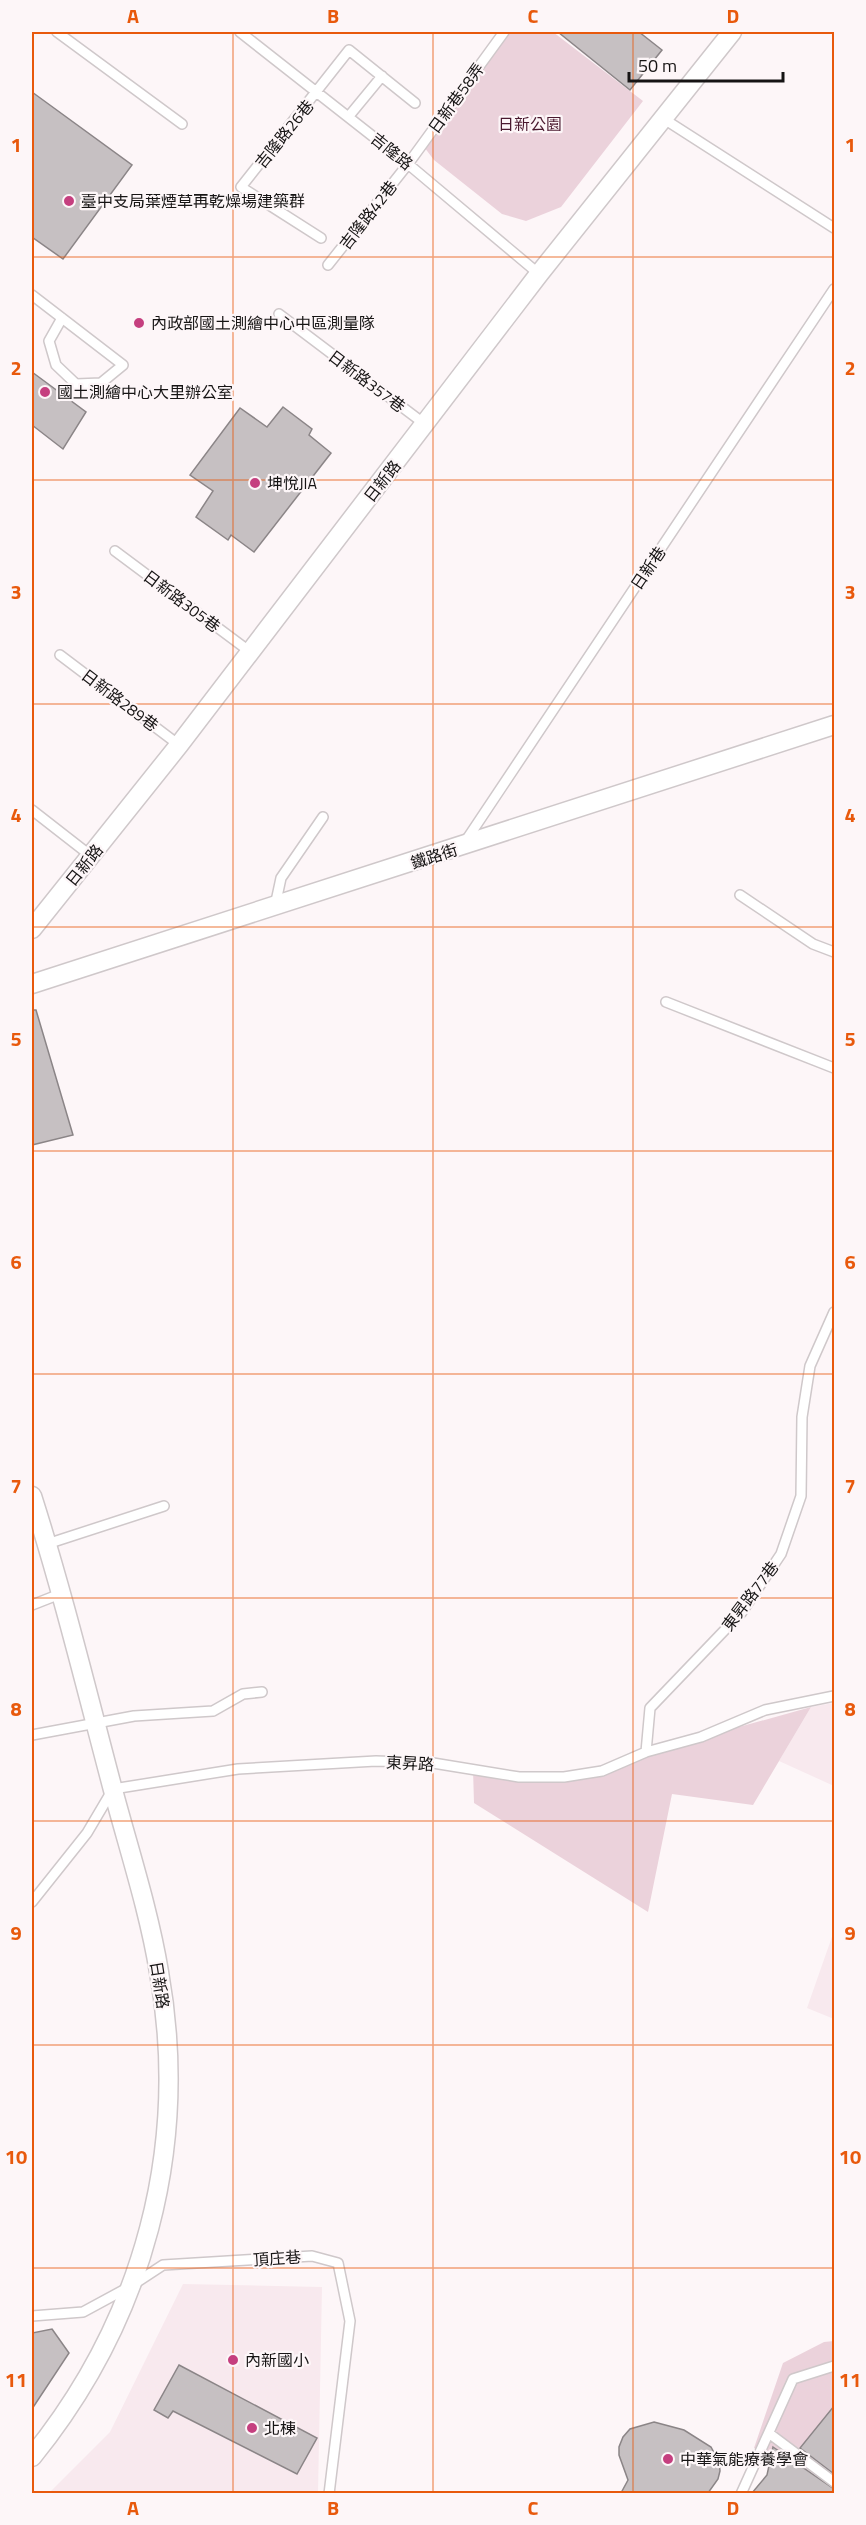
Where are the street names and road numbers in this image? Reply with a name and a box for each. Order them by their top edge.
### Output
street label: 日新巷58弄 [422,58,490,138]
street label: 吉隆路26巷 [249,95,319,173]
street label: 吉隆路 [366,127,418,175]
street label: 吉隆路42巷 [333,175,403,255]
street label: 日新路357巷 [323,344,411,418]
street label: 日新路 [358,455,406,507]
street label: 日新巷 [625,541,671,595]
street label: 日新路305巷 [138,564,226,638]
street label: 日新路289巷 [76,663,164,737]
street label: 鐵路街 [407,837,461,875]
street label: 日新路 [60,839,108,891]
street label: 東昇路77巷 [716,1556,784,1636]
street label: 東昇路 [385,1750,435,1776]
street label: 日新路 [144,1959,176,2011]
street label: 頂庄巷 [252,2244,302,2272]

